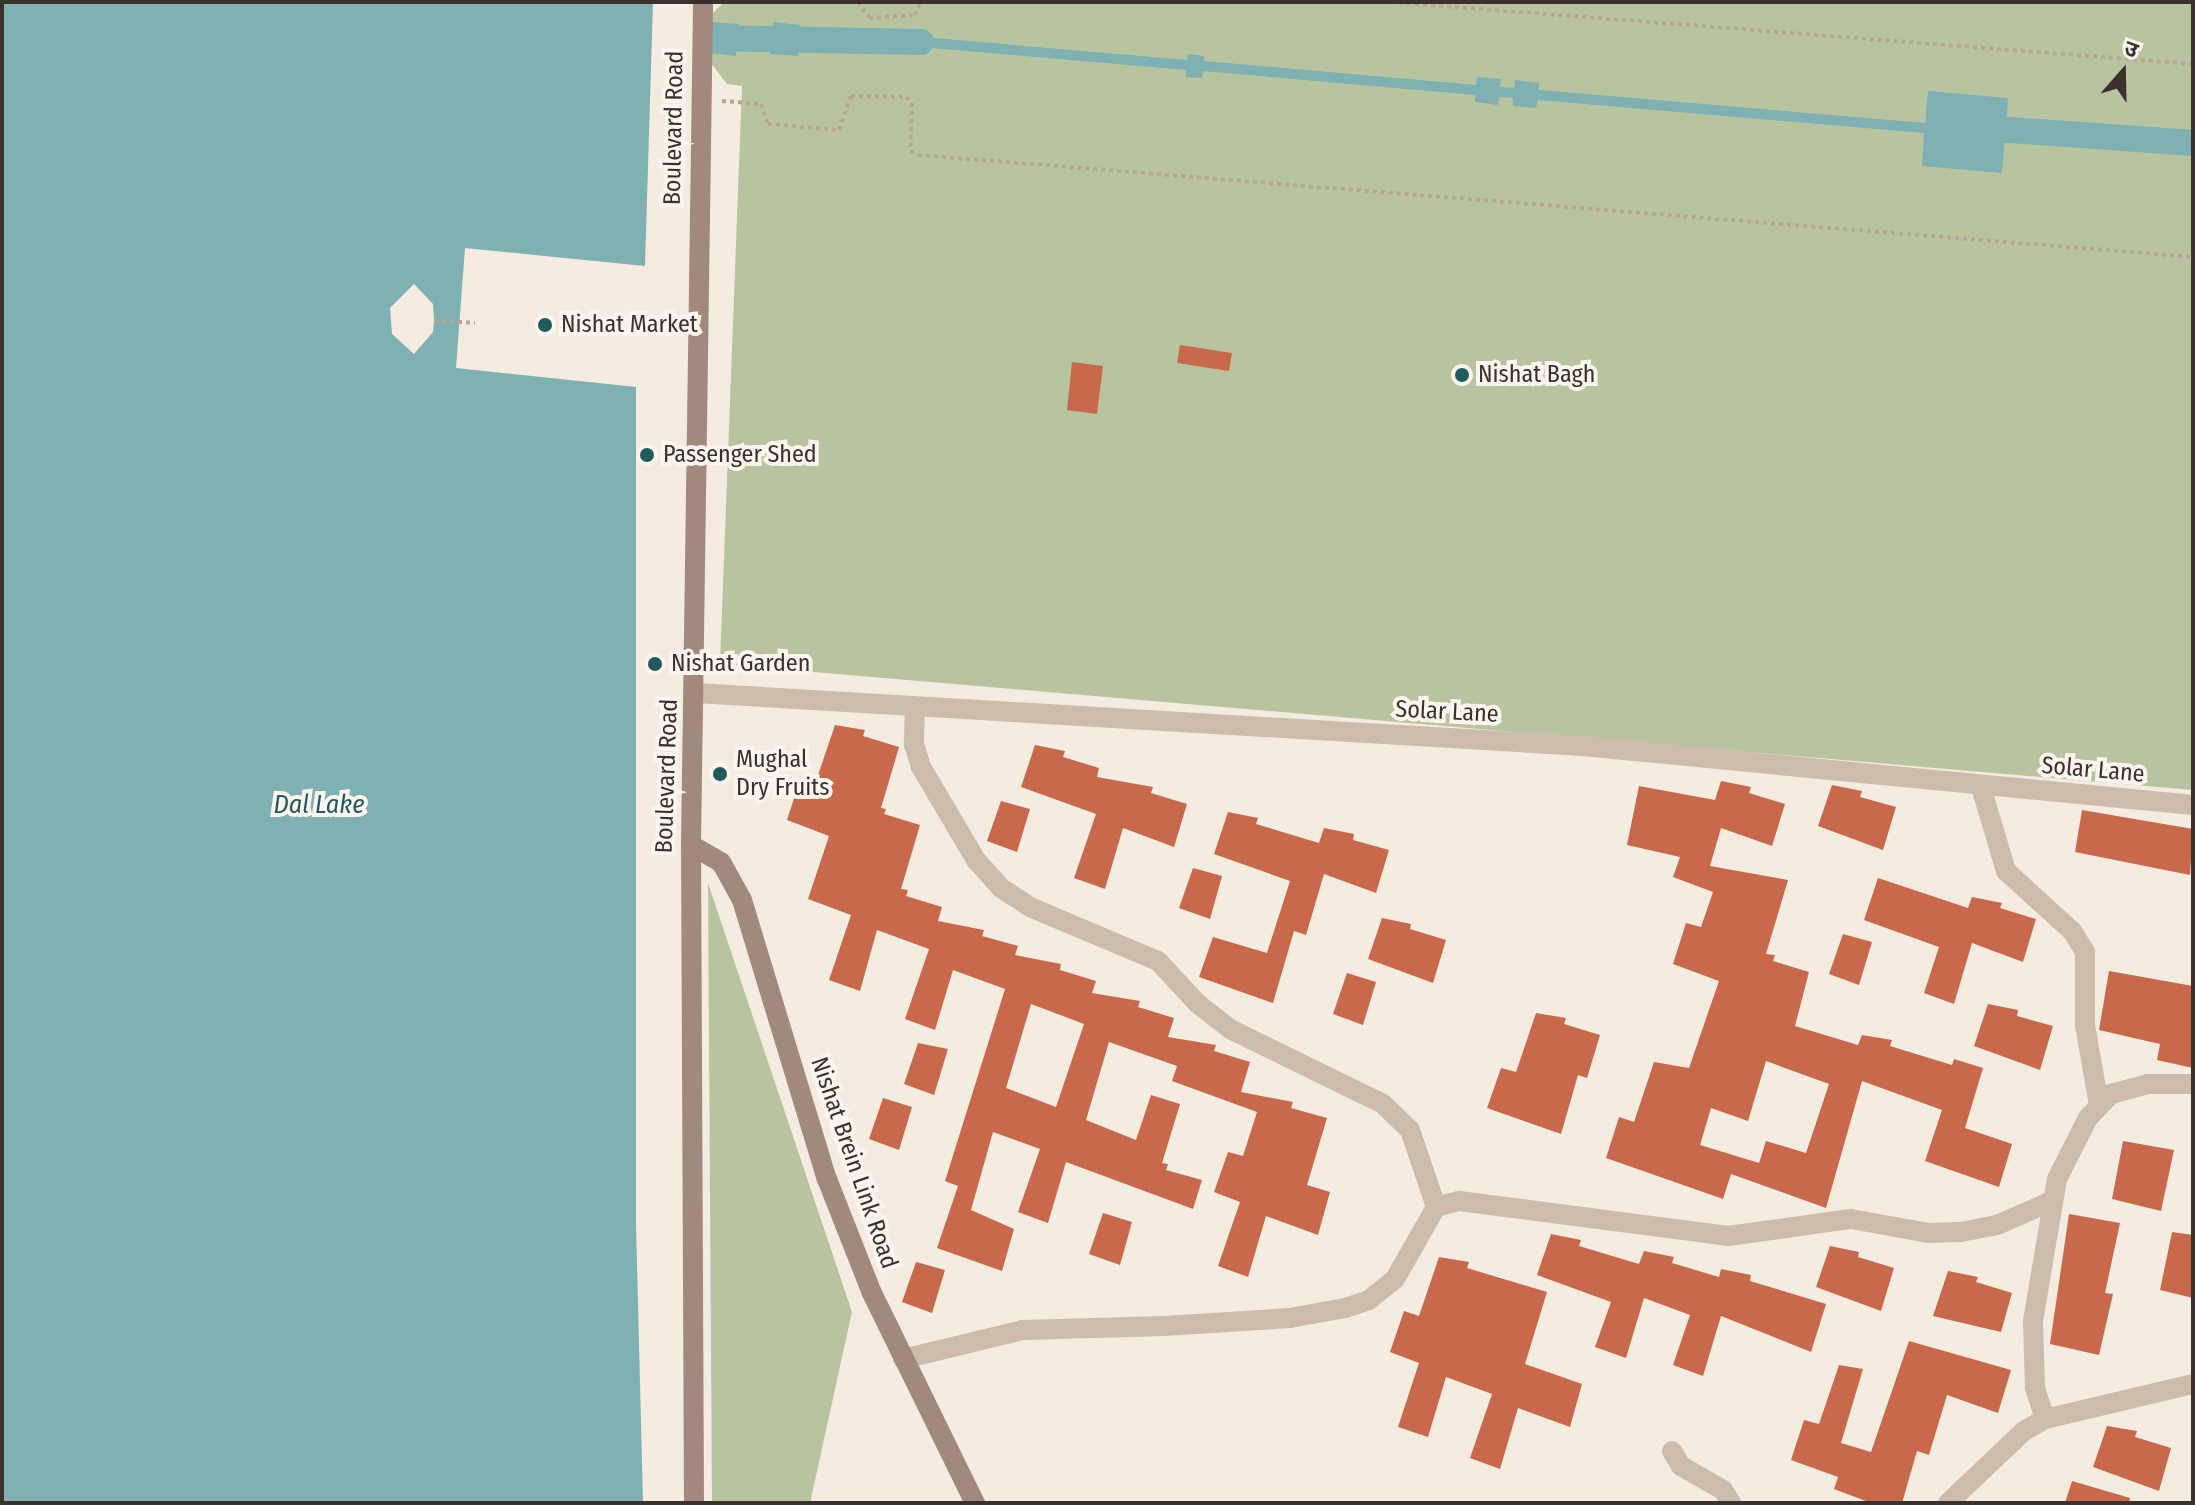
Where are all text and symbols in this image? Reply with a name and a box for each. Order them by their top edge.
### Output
north arrow [2083,32,2163,112]
text: उ [2121,34,2142,64]
street label: Boulevard Road [658,51,690,205]
place label: Nishat Market [561,311,698,339]
marker: Nishat Market [536,316,554,334]
place label: Nishat Bagh [1478,361,1595,389]
marker: Nishat Bagh [1453,366,1471,384]
place label: Passenger Shed [663,441,817,469]
marker: Passenger Shed [638,446,656,464]
place label: Nishat Garden [671,650,810,678]
marker: Nishat Garden [646,655,664,673]
street label: Solar Lane [1395,695,1499,729]
street label: Boulevard Road [650,698,684,854]
place label: Mughal Dry Fruits [736,746,829,802]
street label: Solar Lane [2040,751,2146,789]
marker: Mughal Dry Fruits [711,765,729,783]
water label: Dal Lake [273,789,365,821]
street label: Nishat Brein Link Road [804,1054,904,1272]

